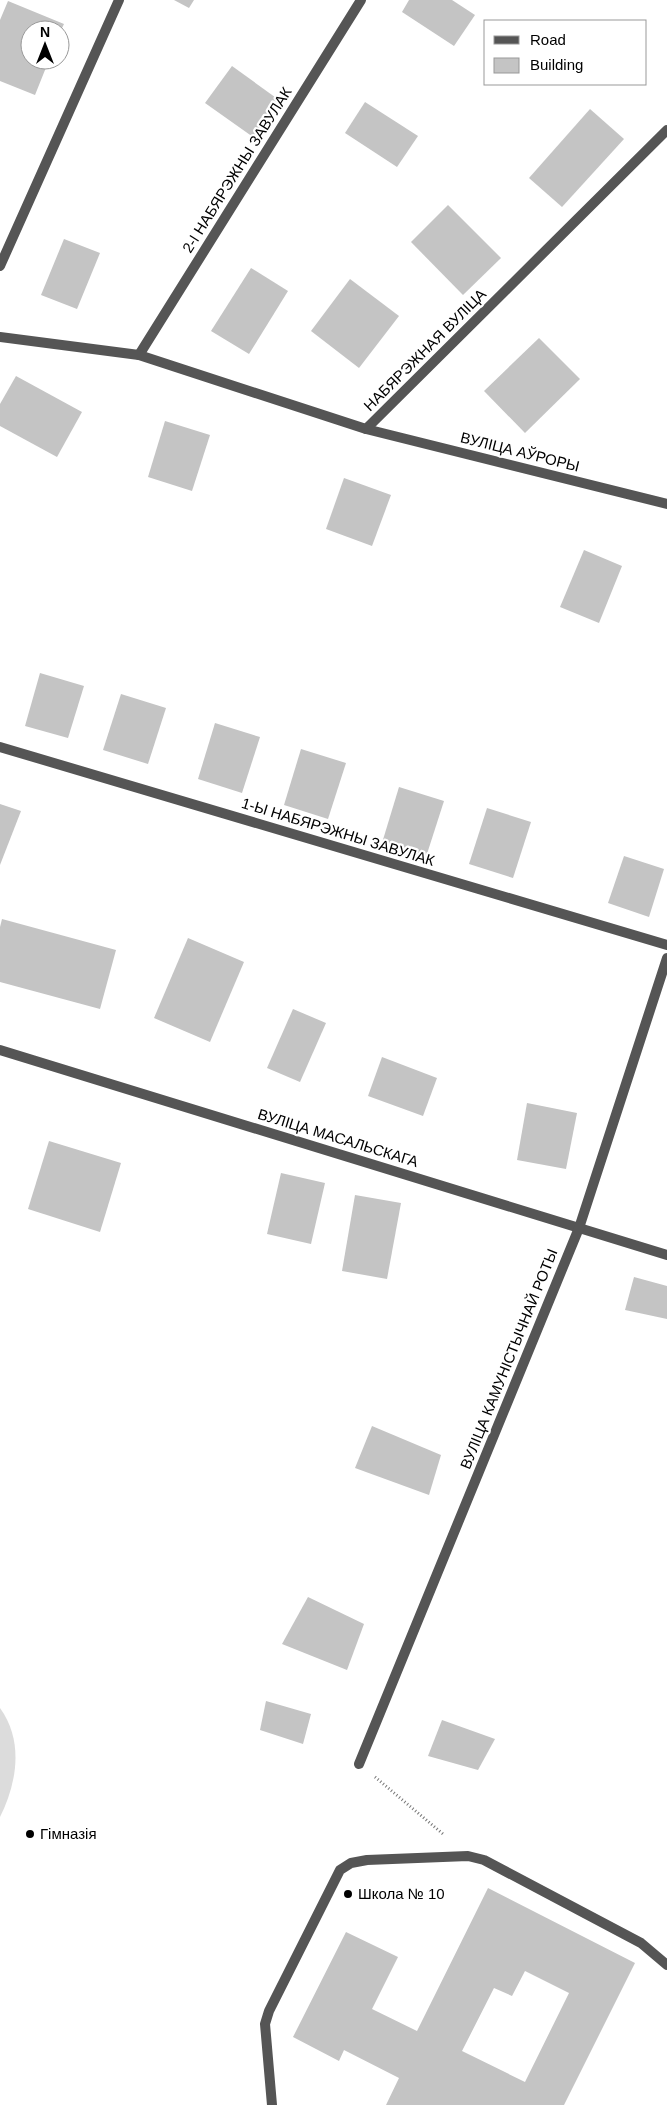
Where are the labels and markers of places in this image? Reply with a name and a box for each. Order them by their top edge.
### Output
place label: Гімназія [40,1825,97,1842]
marker: Гімназія [24,1828,36,1840]
place label: Школа № 10 [358,1885,445,1902]
marker: Школа № 10 [342,1888,354,1900]

